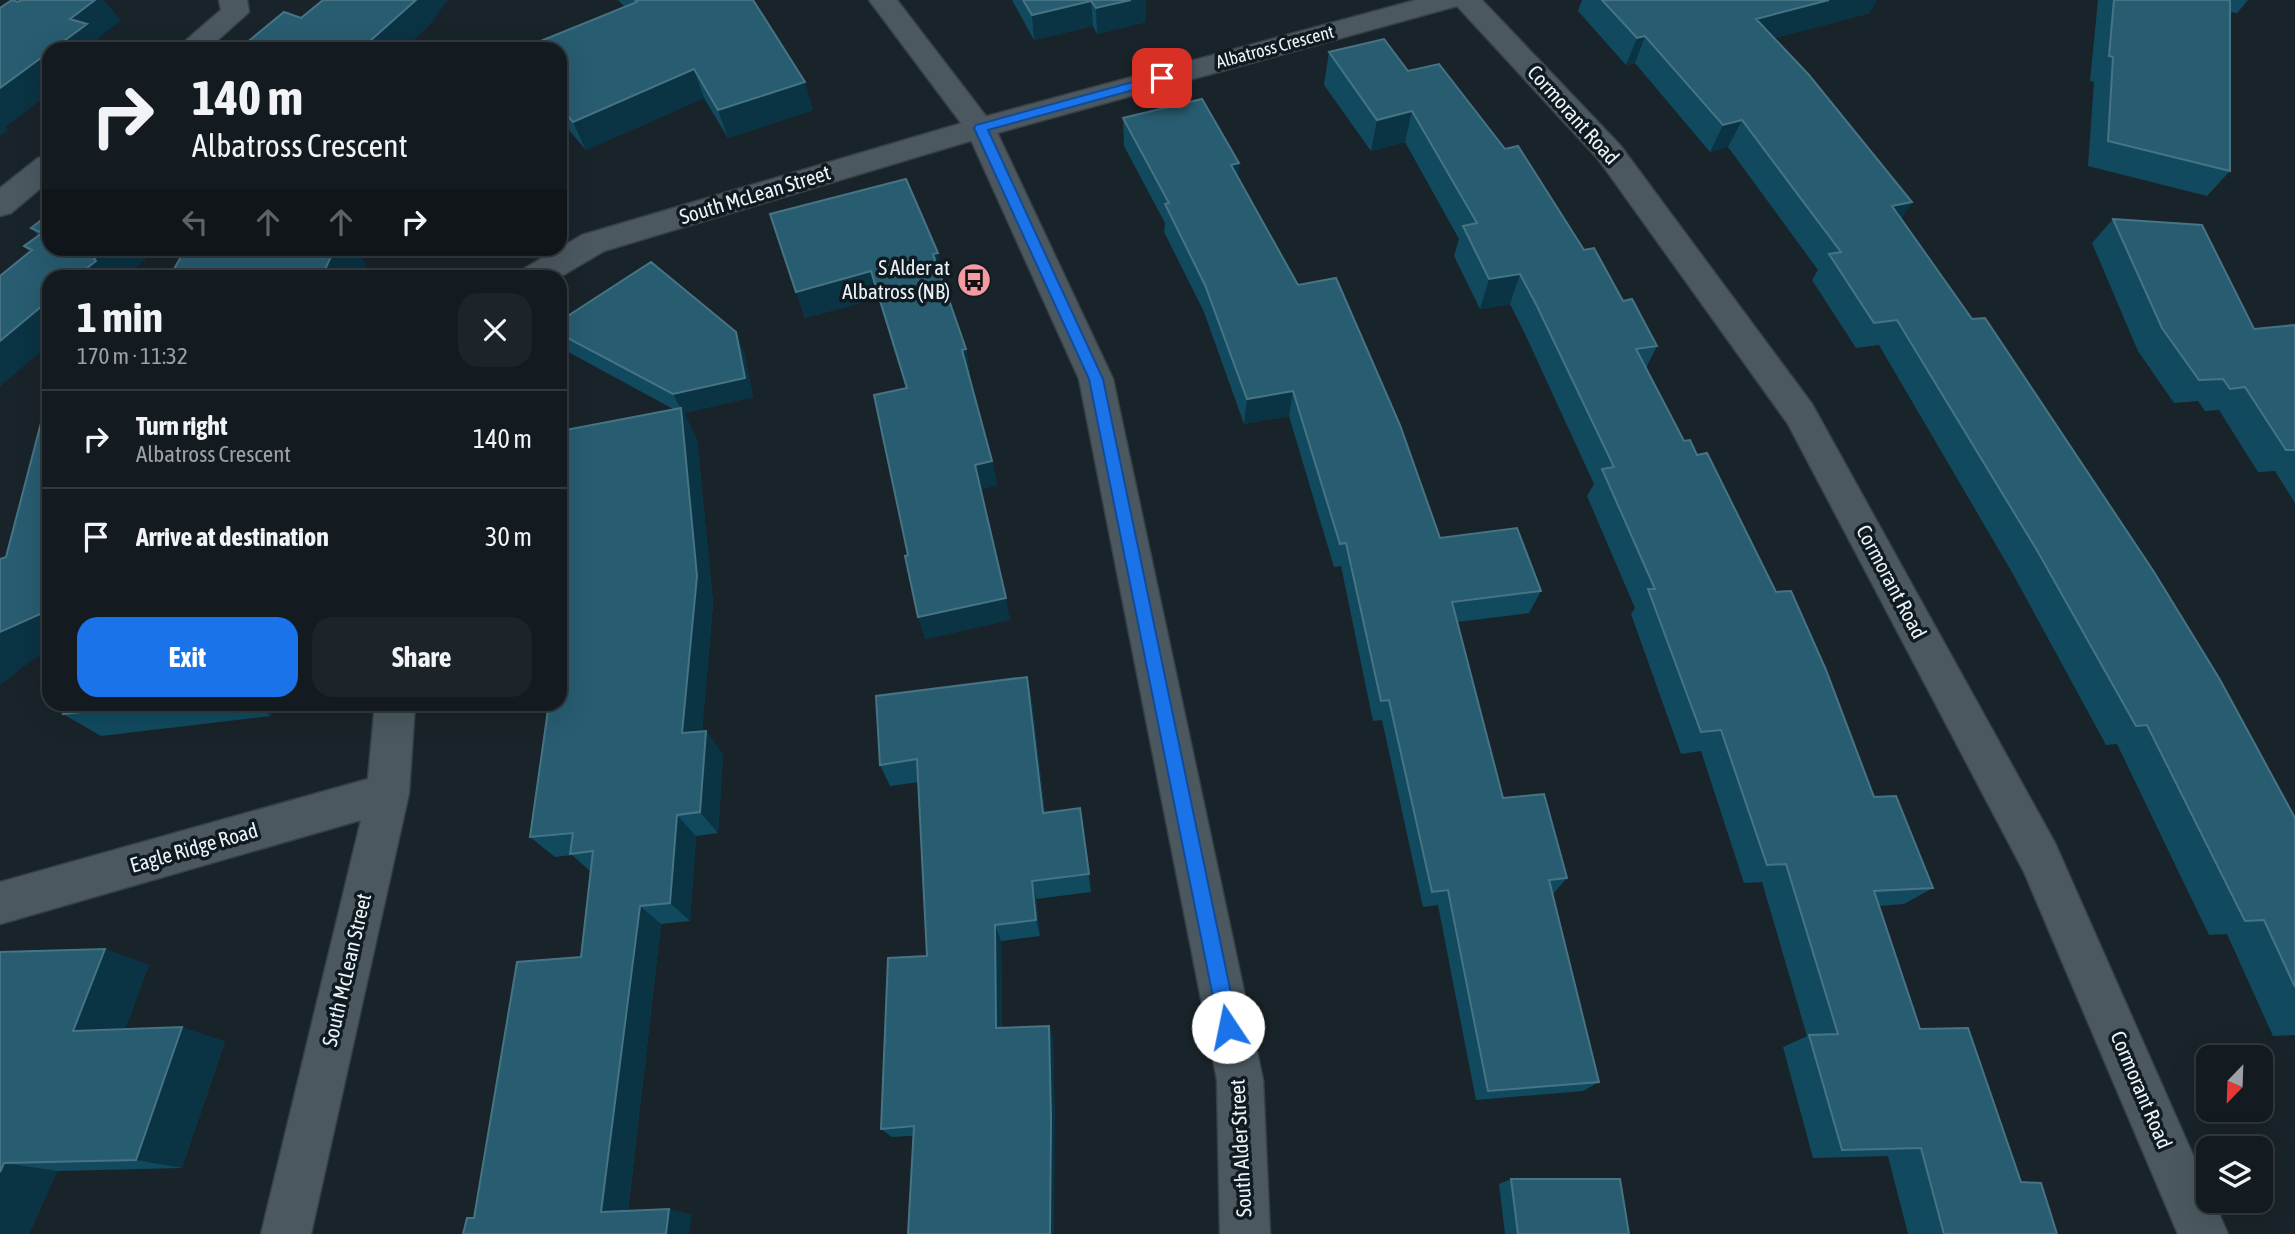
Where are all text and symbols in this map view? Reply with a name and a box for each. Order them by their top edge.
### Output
street label: Albatross Crescent [1214,21,1336,72]
pin [1132,48,1192,108]
icon: arrive [1143,59,1181,97]
street label: Cormorant Road [1523,60,1625,169]
text: 140 m [192,69,303,125]
icon: right [77,70,168,161]
text: Albatross Crescent [192,127,408,164]
street label: South McLean Street [676,160,833,228]
icon: left [176,203,214,241]
icon: ahead [249,203,287,241]
icon: ahead [322,203,360,241]
icon: right [395,203,433,241]
place label: S Alder at Albatross (NB) [842,255,950,303]
bus stop icon: S Alder at Albatross (NB) [955,261,993,299]
text: 1 min [77,293,163,341]
button: close [458,293,532,367]
text: 170 m · 11:32 [77,343,188,369]
text: Turn right [136,411,227,441]
icon: right [77,420,115,458]
text: 140 m [473,424,532,454]
text: Albatross Crescent [136,441,291,467]
icon: arrive [77,518,115,556]
street label: Cormorant Road [1852,521,1932,642]
text: Arrive at destination [136,522,329,552]
text: 30 m [485,522,532,552]
button: Exit [77,617,298,697]
button: Share [312,617,532,697]
street label: Eagle Ridge Road [127,817,260,877]
street label: South McLean Street [317,891,375,1049]
position arrow [1191,990,1265,1064]
street label: Cormorant Road [2106,1027,2177,1152]
north arrow [2196,1045,2273,1122]
map controls [2196,1045,2273,1213]
street label: South Alder Street [1224,1078,1256,1218]
button: layers [2196,1136,2273,1213]

